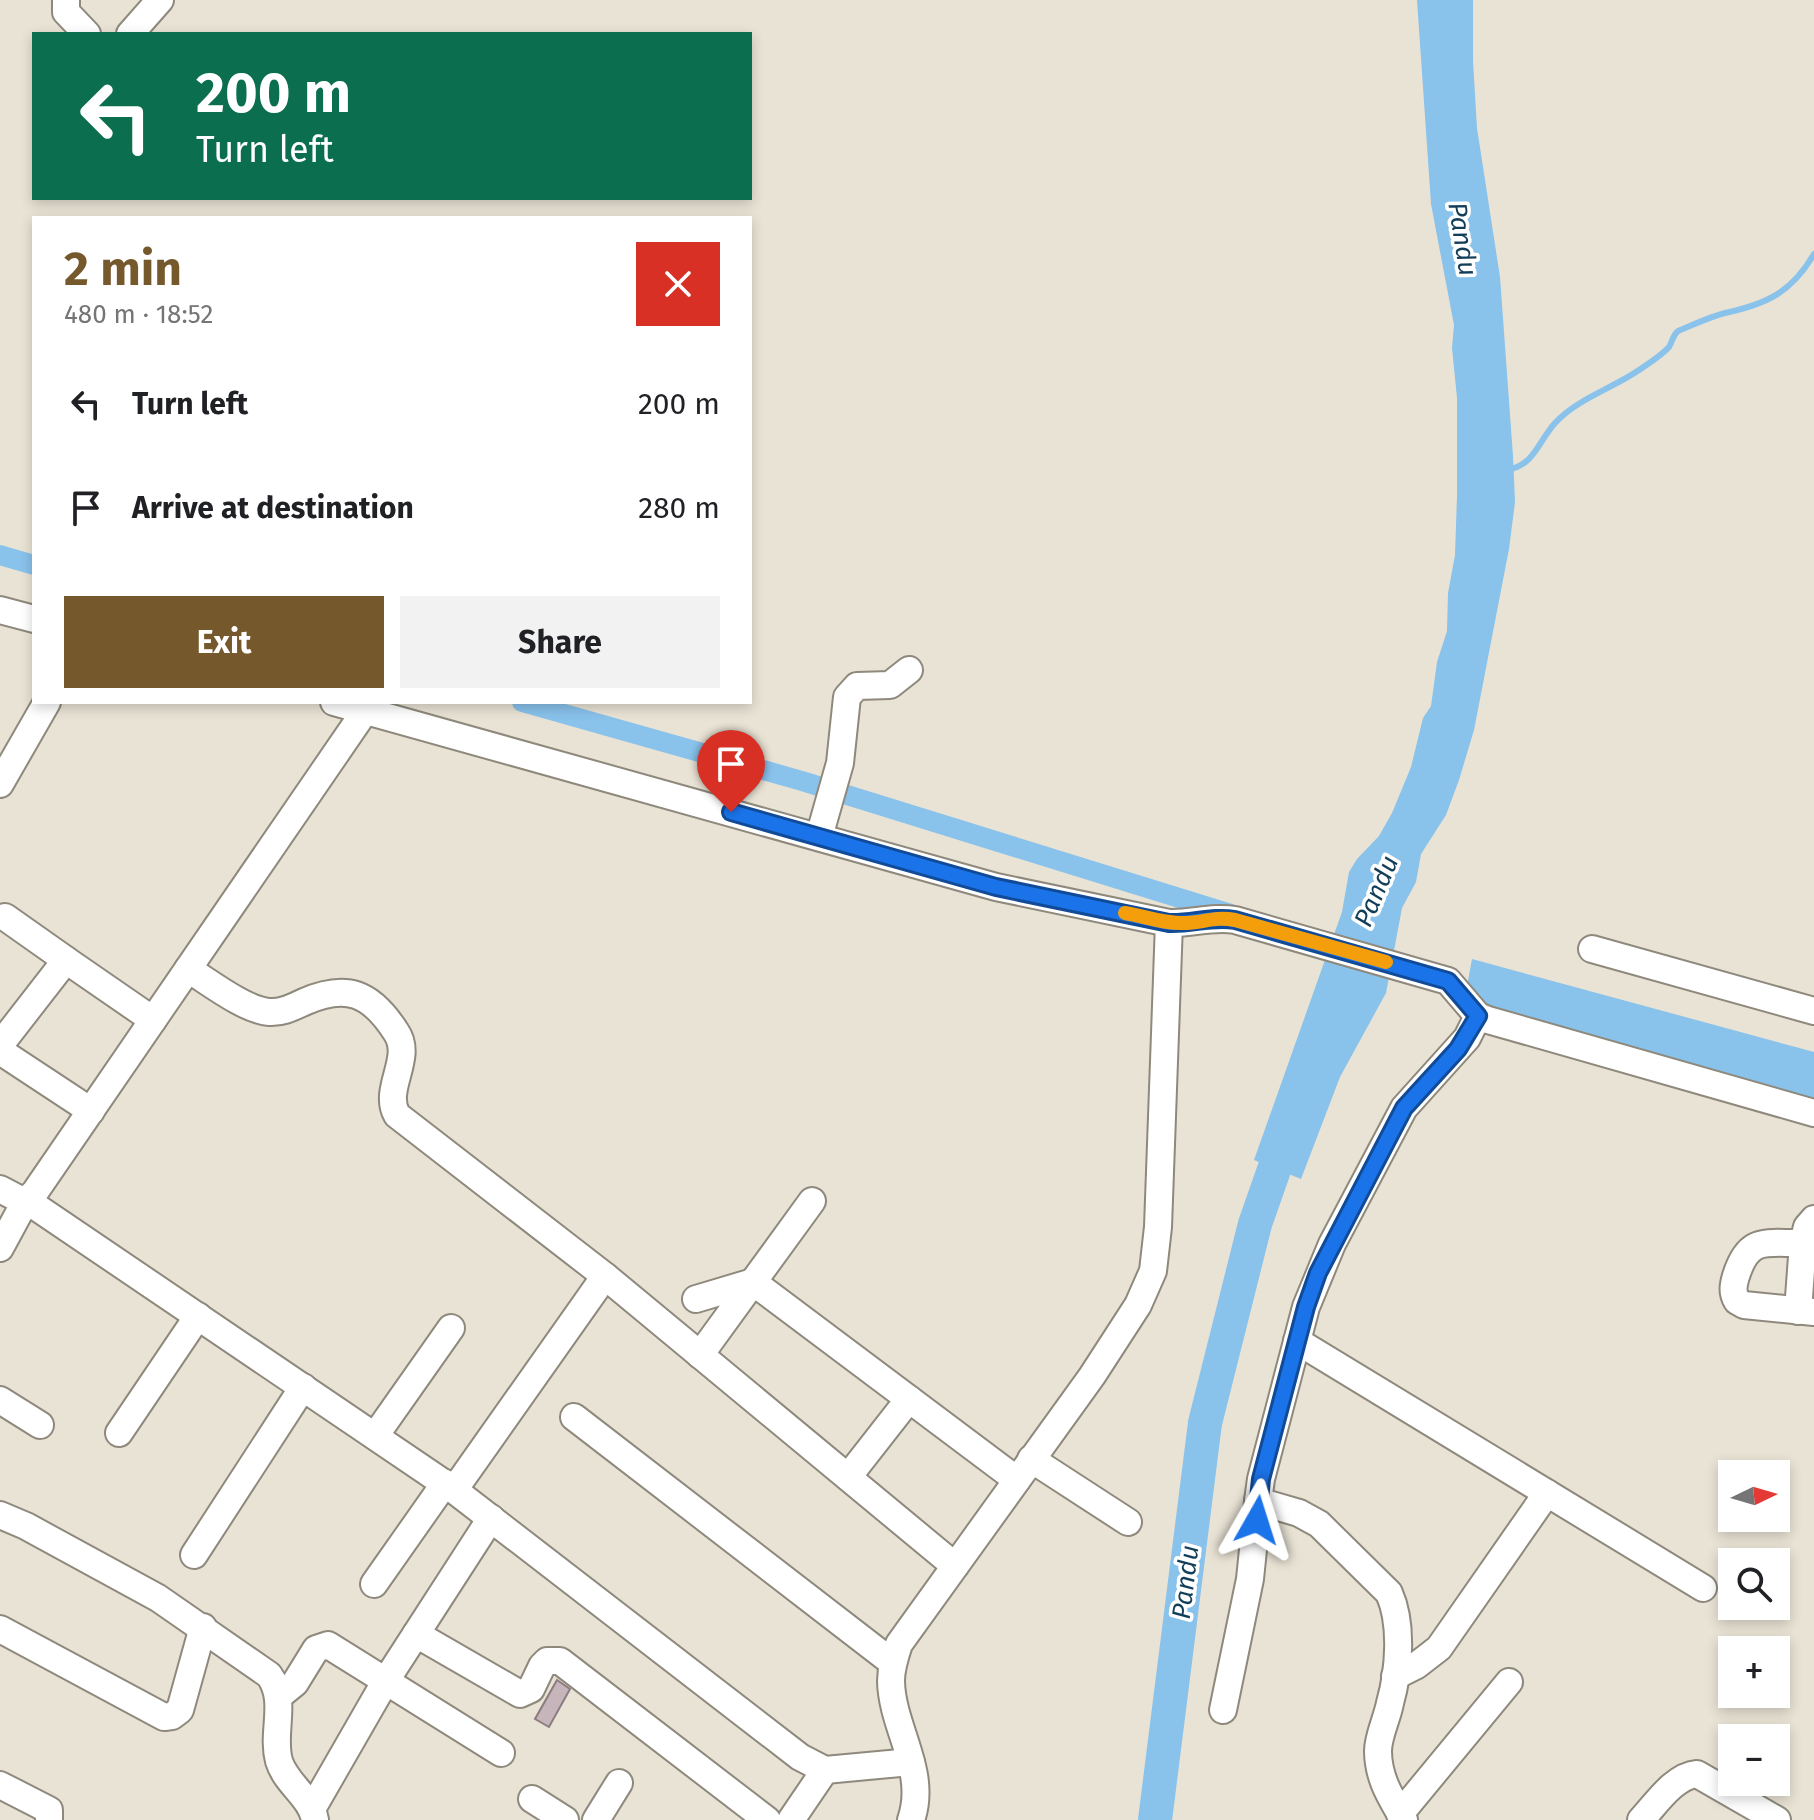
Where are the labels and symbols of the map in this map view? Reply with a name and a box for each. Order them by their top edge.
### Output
water label: Pandu [1441,200,1484,278]
pin [697,730,765,812]
water label: Pandu [1348,851,1405,931]
north arrow [1718,1460,1790,1532]
position arrow [1215,1478,1299,1562]
water label: Pandu [1166,1543,1205,1621]

